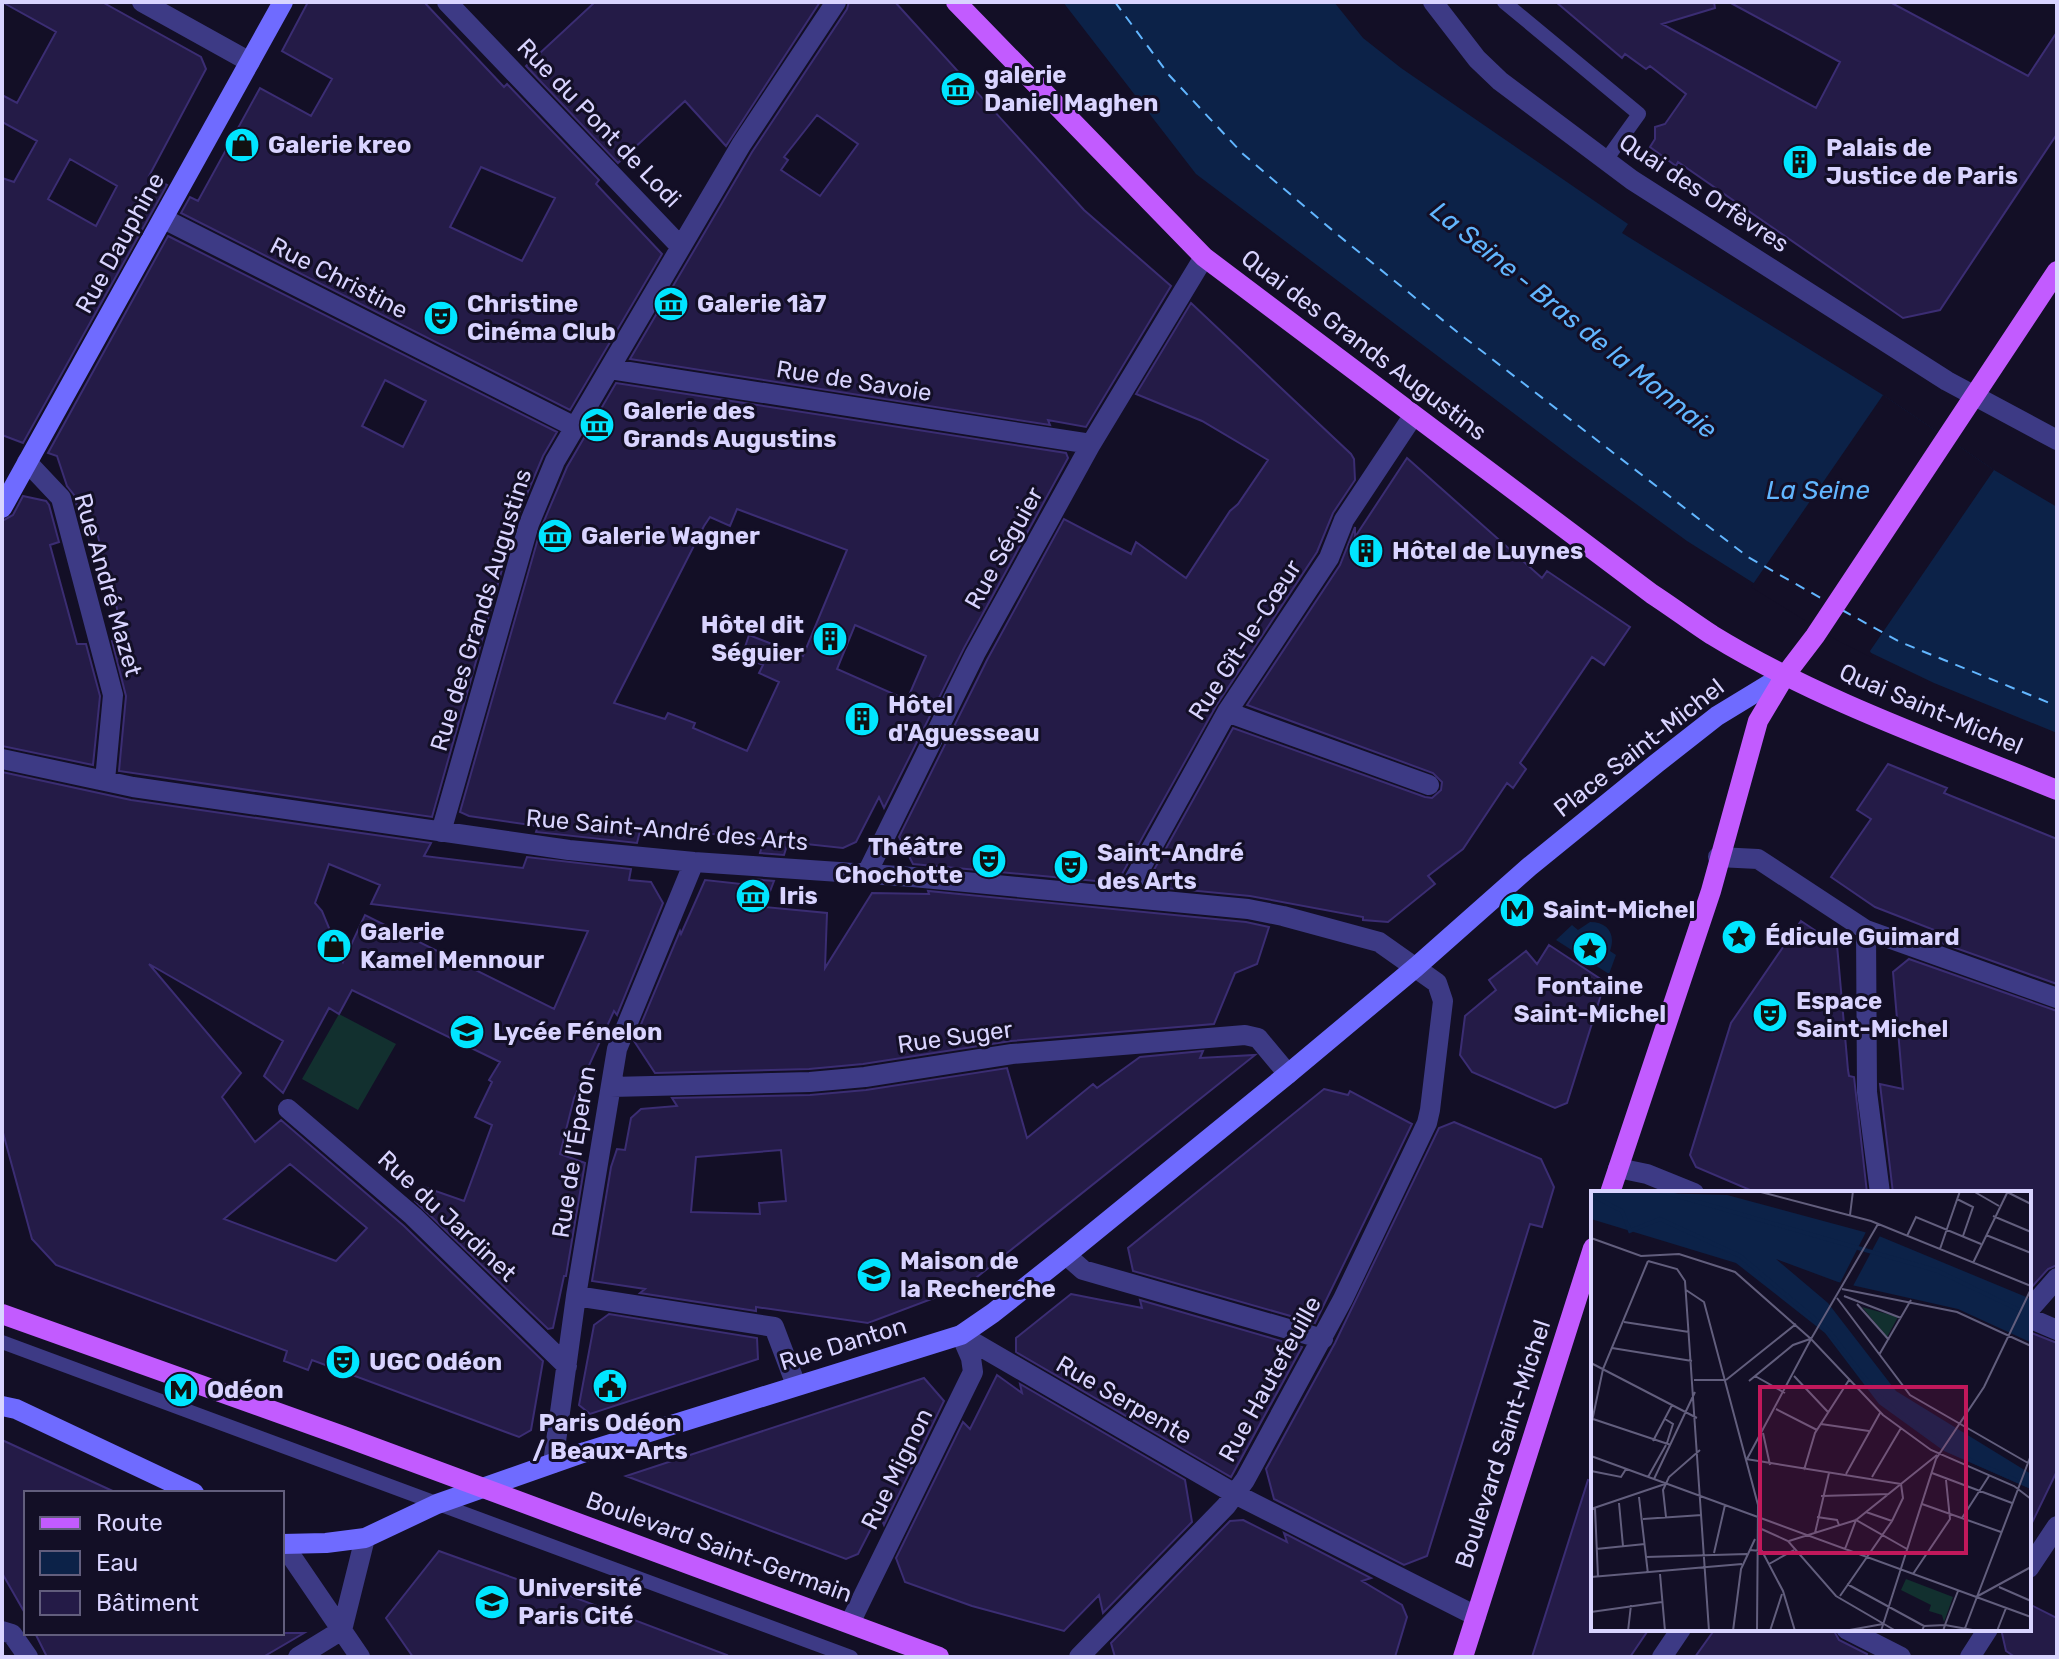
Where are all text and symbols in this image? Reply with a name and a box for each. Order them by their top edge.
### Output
street label: Rue du Pont de Lodi [511,33,687,213]
place label: galerie Daniel Maghen [984,61,1158,117]
museum icon: galerie Daniel Maghen [939,70,977,108]
shop icon: Galerie kreo [223,126,261,164]
street label: Quai des Orfèvres [1614,128,1794,258]
place label: Galerie kreo [268,131,411,159]
place label: Palais de Justice de Paris [1826,134,2018,190]
building icon: Palais de Justice de Paris [1781,143,1819,181]
street label: Rue Dauphine [70,168,170,318]
water label: La Seine - Bras de la Monnaie [1424,195,1723,446]
street label: Rue Christine [266,231,412,325]
street label: Quai des Grands Augustins [1236,244,1492,446]
museum icon: Galerie 1à7 [652,285,690,323]
place label: Christine Cinéma Club [467,290,616,346]
place label: Galerie 1à7 [697,290,827,318]
theatre icon: Christine Cinéma Club [422,299,460,337]
street label: Rue de Savoie [774,355,934,407]
place label: Galerie des Grands Augustins [623,397,837,453]
museum icon: Galerie des Grands Augustins [578,406,616,444]
street label: Rue des Grands Augustins [425,466,537,754]
water label: La Seine [1766,475,1870,506]
street label: Rue Séguier [959,482,1049,614]
street label: Rue André Mazet [68,490,148,680]
museum icon: Galerie Wagner [536,517,574,555]
place label: Galerie Wagner [581,522,760,550]
building icon: Hôtel de Luynes [1347,532,1385,570]
place label: Hôtel de Luynes [1392,537,1583,565]
street label: Rue Gît-le-Cœur [1183,555,1307,725]
place label: Hôtel dit Séguier [701,611,804,667]
building icon: Hôtel dit Séguier [811,620,849,658]
street label: Quai Saint-Michel [1835,658,2027,760]
street label: Place Saint-Michel [1548,673,1730,823]
place label: Hôtel d'Aguesseau [888,691,1040,747]
building icon: Hôtel d'Aguesseau [843,700,881,738]
street label: Rue Saint-André des Arts [525,804,809,856]
place label: Théâtre Chochotte [835,833,963,889]
place label: Saint-André des Arts [1097,839,1244,895]
theatre icon: Théâtre Chochotte [970,842,1008,880]
theatre icon: Saint-André des Arts [1052,848,1090,886]
museum icon: Iris [734,877,772,915]
place label: Iris [779,882,818,910]
metro station icon: Saint-Michel [1498,891,1536,929]
place label: Saint-Michel [1543,896,1695,924]
place label: Galerie Kamel Mennour [360,918,544,974]
place icon: Édicule Guimard [1720,918,1758,956]
place label: Édicule Guimard [1765,923,1960,951]
shop icon: Galerie Kamel Mennour [315,927,353,965]
place icon: Fontaine Saint-Michel [1571,930,1609,968]
place label: Fontaine Saint-Michel [1514,972,1666,1028]
place label: Espace Saint-Michel [1796,987,1948,1043]
theatre icon: Espace Saint-Michel [1751,996,1789,1034]
school or university icon: Lycée Fénelon [448,1013,486,1051]
street label: Rue Suger [896,1015,1014,1059]
place label: Lycée Fénelon [493,1018,662,1046]
street label: Rue de l'Éperon [547,1064,601,1240]
street label: Rue du Jardinet [372,1145,522,1287]
inset map [1591,1191,2031,1631]
place label: Maison de la Recherche [900,1247,1056,1303]
school or university icon: Maison de la Recherche [855,1256,893,1294]
street label: Rue Hautefeuille [1213,1291,1327,1467]
street label: Rue Danton [776,1311,910,1377]
street label: Boulevard Saint-Michel [1450,1316,1556,1572]
theatre icon: UGC Odéon [324,1343,362,1381]
place label: UGC Odéon [369,1348,502,1376]
street label: Rue Serpente [1051,1350,1197,1450]
public building icon: Paris Odéon / Beaux-Arts [591,1367,629,1405]
metro station icon: Odéon [162,1371,200,1409]
place label: Odéon [207,1376,284,1404]
street label: Rue Mignon [856,1404,938,1534]
place label: Paris Odéon / Beaux-Arts [532,1409,688,1465]
street label: Boulevard Saint-Germain [582,1486,856,1608]
legend [24,1491,284,1635]
text: Route [96,1509,163,1537]
text: Eau [96,1549,138,1577]
place label: Université Paris Cité [518,1574,642,1630]
school or university icon: Université Paris Cité [473,1583,511,1621]
text: Bâtiment [96,1589,199,1617]

